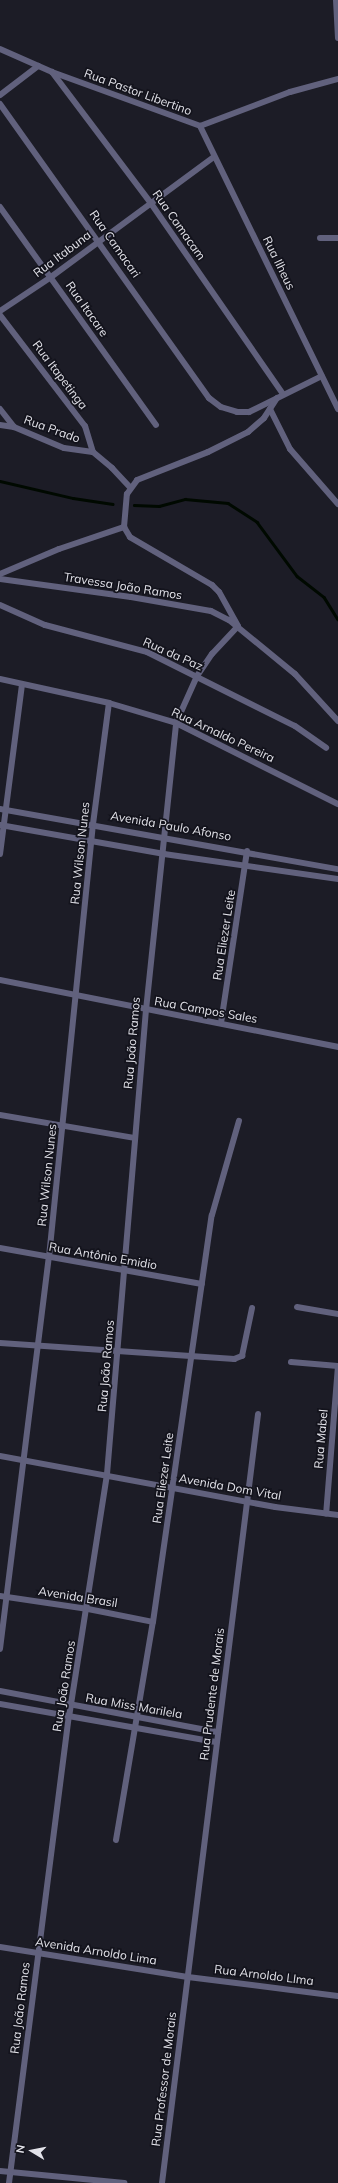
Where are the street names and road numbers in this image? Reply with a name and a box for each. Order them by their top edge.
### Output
street label: Rua Pastor Libertino [82,66,194,118]
street label: Rua Camacam [150,187,208,263]
street label: Rua Camacari [87,208,143,280]
street label: Rua Itabuna [30,228,94,280]
street label: Rua Ilheus [260,234,298,292]
street label: Rua Itacare [63,279,111,339]
street label: Rua Itapetinga [29,338,91,412]
street label: Rua Prado [22,412,82,446]
street label: Travessa João Ramos [63,570,183,602]
street label: Rua da Paz [141,634,205,674]
street label: Rua Arnaldo Pereira [169,705,277,765]
street label: Rua Wilson Nunes [67,801,93,905]
street label: Avenida Paulo Afonso [109,808,233,844]
street label: Rua Eliezer Leite [210,889,238,981]
street label: Rua Campos Sales [153,994,259,1026]
street label: Rua João Ramos [121,996,143,1090]
street label: Rua Wilson Nunes [34,1123,60,1227]
street label: Rua Antônio Emidio [48,1239,158,1273]
street label: Rua João Ramos [95,1319,117,1413]
street label: Rua Mabel [311,1409,331,1469]
street label: Rua Eliezer Leite [150,1432,176,1524]
street label: Avenida Dom Vital [178,1471,282,1503]
street label: Avenida Brasil [37,1584,119,1610]
street label: Rua Prudente de Morais [197,1627,227,1761]
street label: Rua João Ramos [50,1639,78,1733]
street label: Rua Miss Marilela [85,1690,183,1722]
street label: Avenida Arnoldo Lima [34,1934,158,1968]
street label: Rua João Ramos [7,1961,33,2055]
street label: Rua Arnoldo LIma [213,1962,315,1988]
street label: Rua Professor de Morais [149,2011,179,2147]

